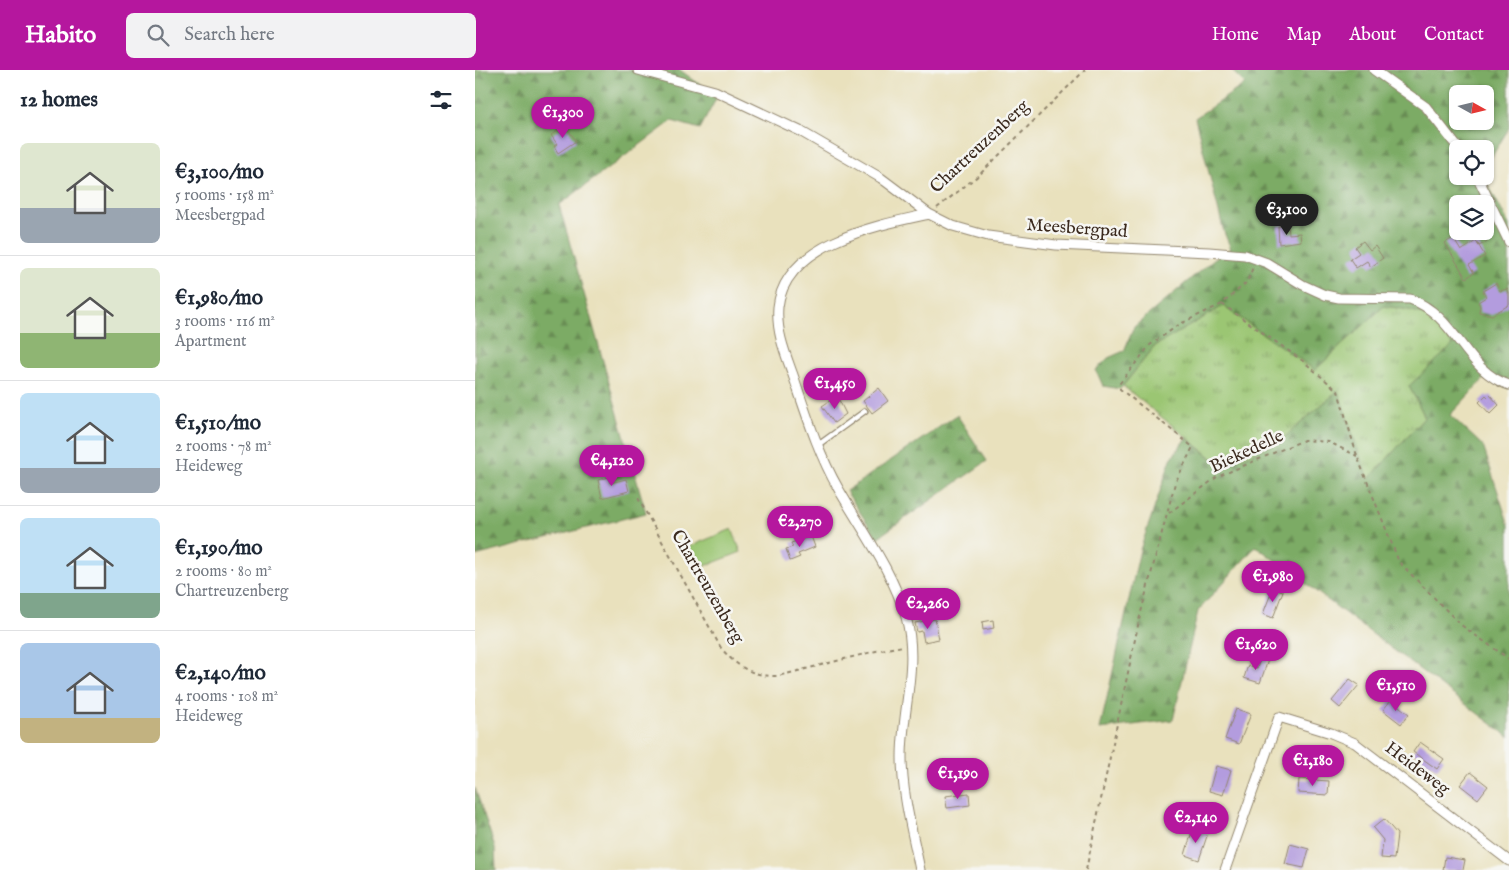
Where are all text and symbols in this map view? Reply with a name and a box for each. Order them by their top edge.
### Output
search box [126,13,476,58]
text: Habito [25,20,96,51]
icon: search [144,21,172,49]
text: Search here [184,23,275,47]
text: Home [1212,24,1259,47]
text: Map [1287,24,1321,47]
text: About [1349,24,1396,47]
text: Contact [1424,24,1484,47]
north arrow [1449,85,1494,130]
map controls [1449,85,1494,240]
icon: filters [427,86,455,114]
text: 12 homes [20,87,98,114]
street label: Chartreuzenberg [925,95,1035,199]
pin: €1,300 [522,97,604,139]
text: €1,300 [542,103,584,123]
button: locate [1449,140,1494,185]
text: €3,100/mo [175,159,264,186]
icon: home [60,163,120,223]
text: 5 rooms · 158 m² [175,186,274,206]
pin: €3,100 [1246,194,1328,236]
button: layers [1449,195,1494,240]
text: €3,100 [1266,200,1308,220]
text: Meesbergpad [175,206,265,226]
street label: Meesbergpad [1026,214,1129,244]
text: €1,980/mo [175,285,263,312]
icon: home [60,288,120,348]
text: 3 rooms · 116 m² [175,312,275,332]
text: Apartment [175,332,246,352]
pin: €1,450 [794,368,876,410]
text: €1,450 [814,374,856,394]
text: €1,510/mo [175,410,261,437]
icon: home [60,413,120,473]
street label: Biekedelle [1207,425,1287,479]
text: 2 rooms · 78 m² [175,437,272,457]
pin: €4,120 [571,444,653,487]
text: €4,120 [590,451,634,471]
text: Heideweg [175,457,242,477]
pin: €2,270 [759,506,841,548]
text: €2,270 [778,512,822,532]
street label: Chartreuzenberg [665,526,749,648]
text: €1,190/mo [175,535,263,562]
icon: home [60,538,120,598]
pin: €1,980 [1232,560,1314,603]
text: 2 rooms · 80 m² [175,562,272,582]
text: €1,980 [1253,567,1293,587]
text: Chartreuzenberg [175,582,288,602]
pin: €2,260 [887,588,969,630]
text: €2,260 [906,594,950,614]
pin: €1,620 [1215,628,1297,671]
text: €1,620 [1235,635,1277,655]
text: €2,140/mo [175,660,266,687]
icon: home [60,663,120,723]
pin: €1,510 [1355,670,1437,712]
text: €1,510 [1376,676,1416,696]
text: 4 rooms · 108 m² [175,687,278,707]
text: Heideweg [175,707,242,727]
street label: Heideweg [1380,737,1454,801]
pin: €1,180 [1272,744,1354,787]
text: €1,180 [1293,751,1333,771]
pin: €1,190 [917,758,999,800]
text: €1,190 [938,764,978,784]
pin: €2,140 [1155,802,1237,844]
text: €2,140 [1175,808,1217,828]

